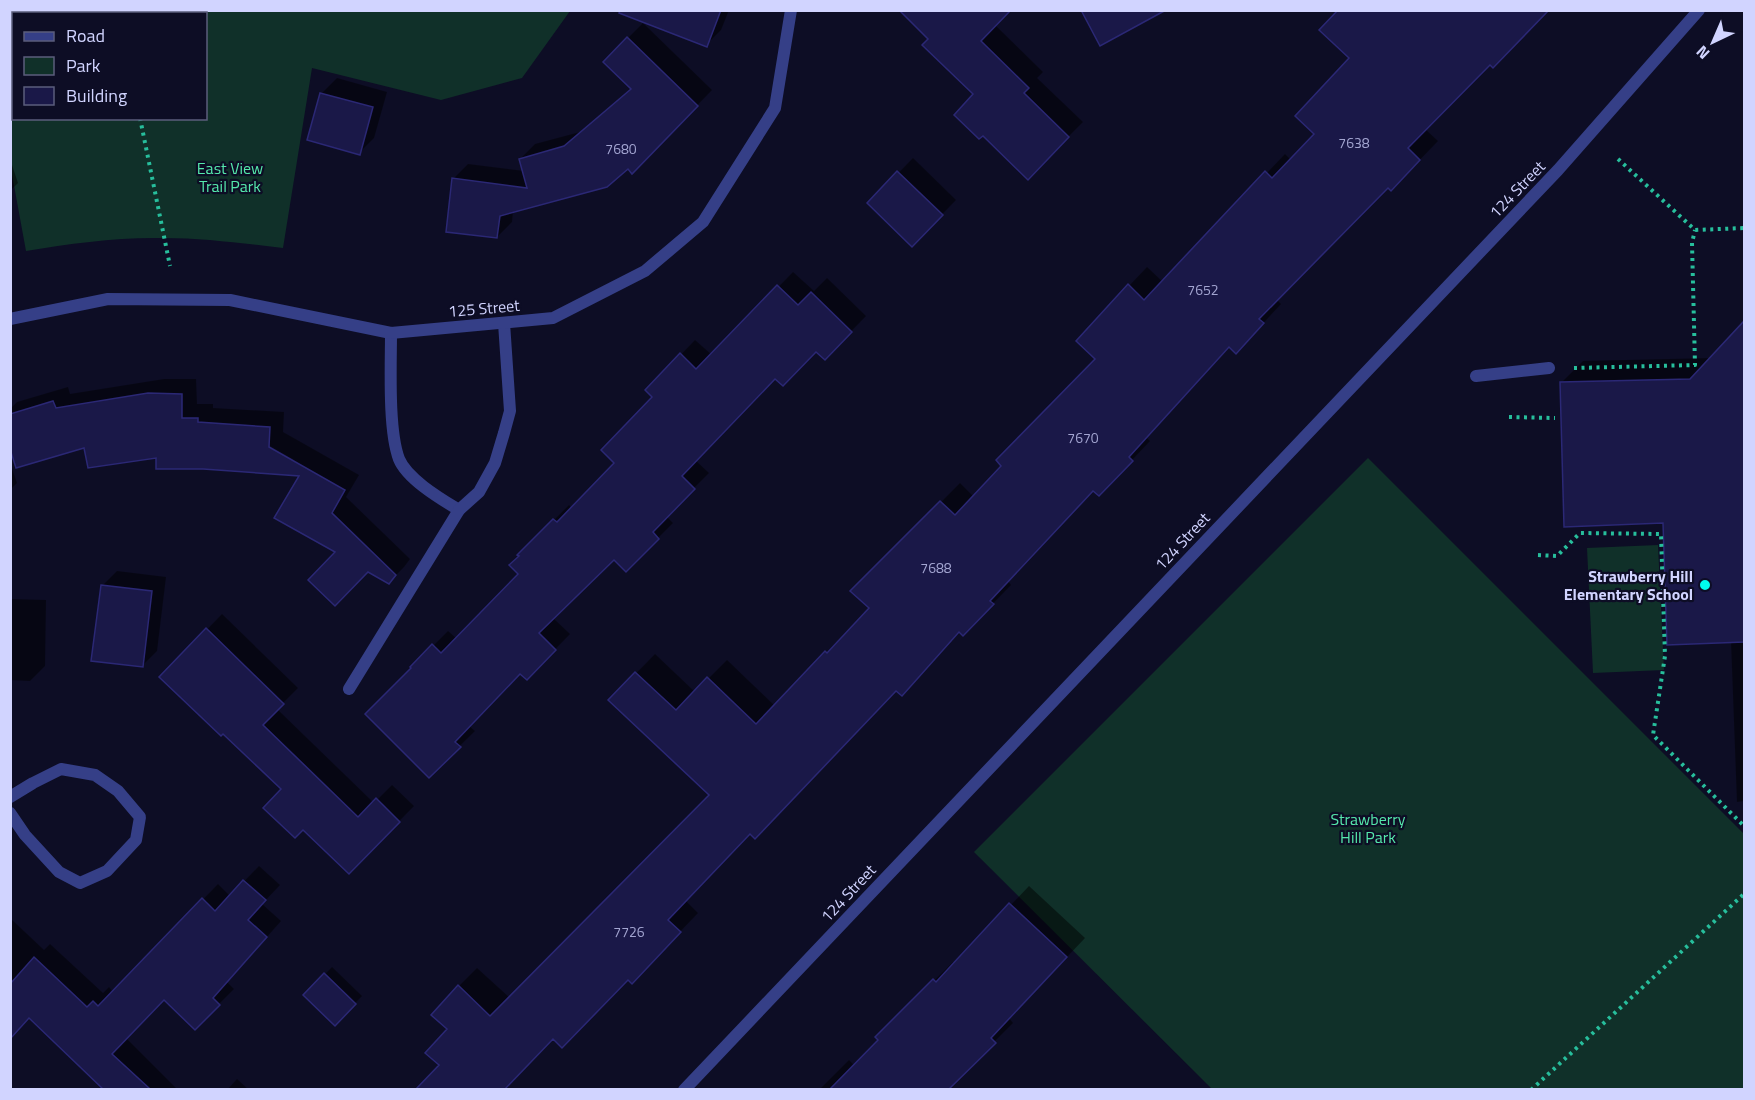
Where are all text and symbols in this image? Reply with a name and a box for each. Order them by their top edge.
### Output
legend [12,12,207,120]
north arrow [1683,12,1743,72]
text: Road [66,22,105,49]
text: N [1690,40,1715,65]
text: Park [66,52,101,79]
text: Building [66,82,127,109]
house number: 7638 [1338,132,1370,153]
house number: 7680 [605,138,637,159]
street label: 124 Street [1483,155,1551,223]
park label: East View Trail Park [197,156,263,198]
house number: 7652 [1187,279,1219,300]
street label: 125 Street [447,293,521,323]
house number: 7670 [1067,427,1099,448]
street label: 124 Street [1149,506,1215,575]
house number: 7688 [920,557,952,578]
place label: Strawberry Hill Elementary School [1564,564,1693,606]
marker: Strawberry Hill Elementary School [1698,578,1712,592]
park label: Strawberry Hill Park [1330,807,1406,849]
street label: 124 Street [815,858,881,927]
house number: 7726 [613,921,645,942]

